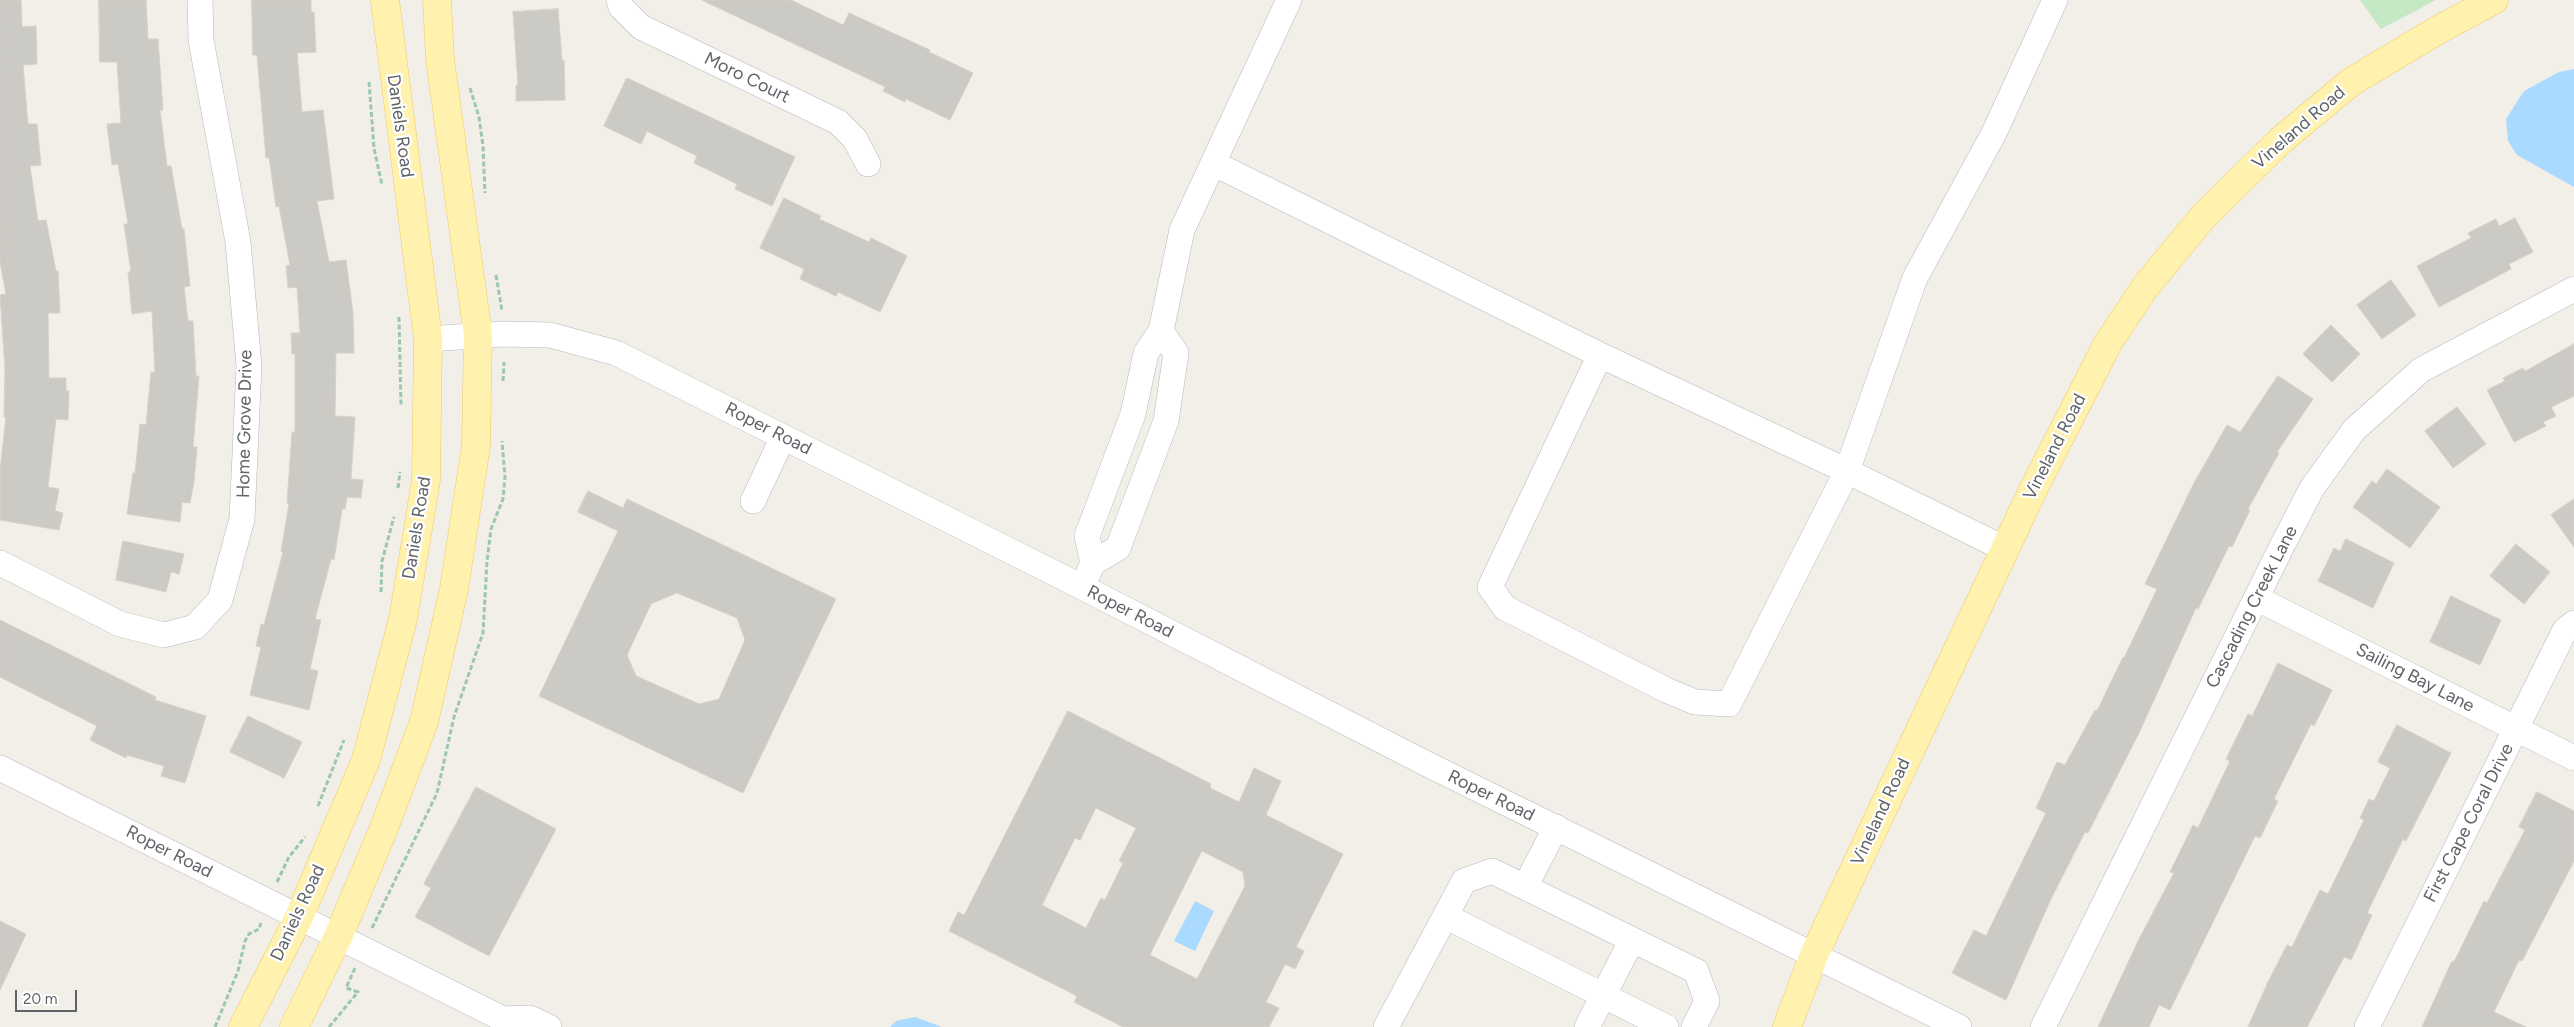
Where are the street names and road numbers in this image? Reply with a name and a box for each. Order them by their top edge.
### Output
street label: Moro Court [700,48,794,108]
street label: Daniels Road [382,73,418,179]
street label: Vineland Road [2248,82,2350,174]
street label: Home Grove Drive [233,350,257,498]
street label: Vineland Road [2019,390,2091,504]
street label: Roper Road [721,398,815,460]
street label: Daniels Road [398,475,436,581]
street label: Cascading Creek Lane [2202,522,2302,692]
street label: Roper Road [1083,581,1177,643]
street label: Sailing Bay Lane [2352,639,2478,717]
street label: First Cape Coral Drive [2420,740,2518,906]
street label: Vineland Road [1847,755,1915,869]
street label: Roper Road [1444,766,1538,826]
street label: Roper Road [122,821,216,883]
street label: Daniels Road [266,861,330,965]

